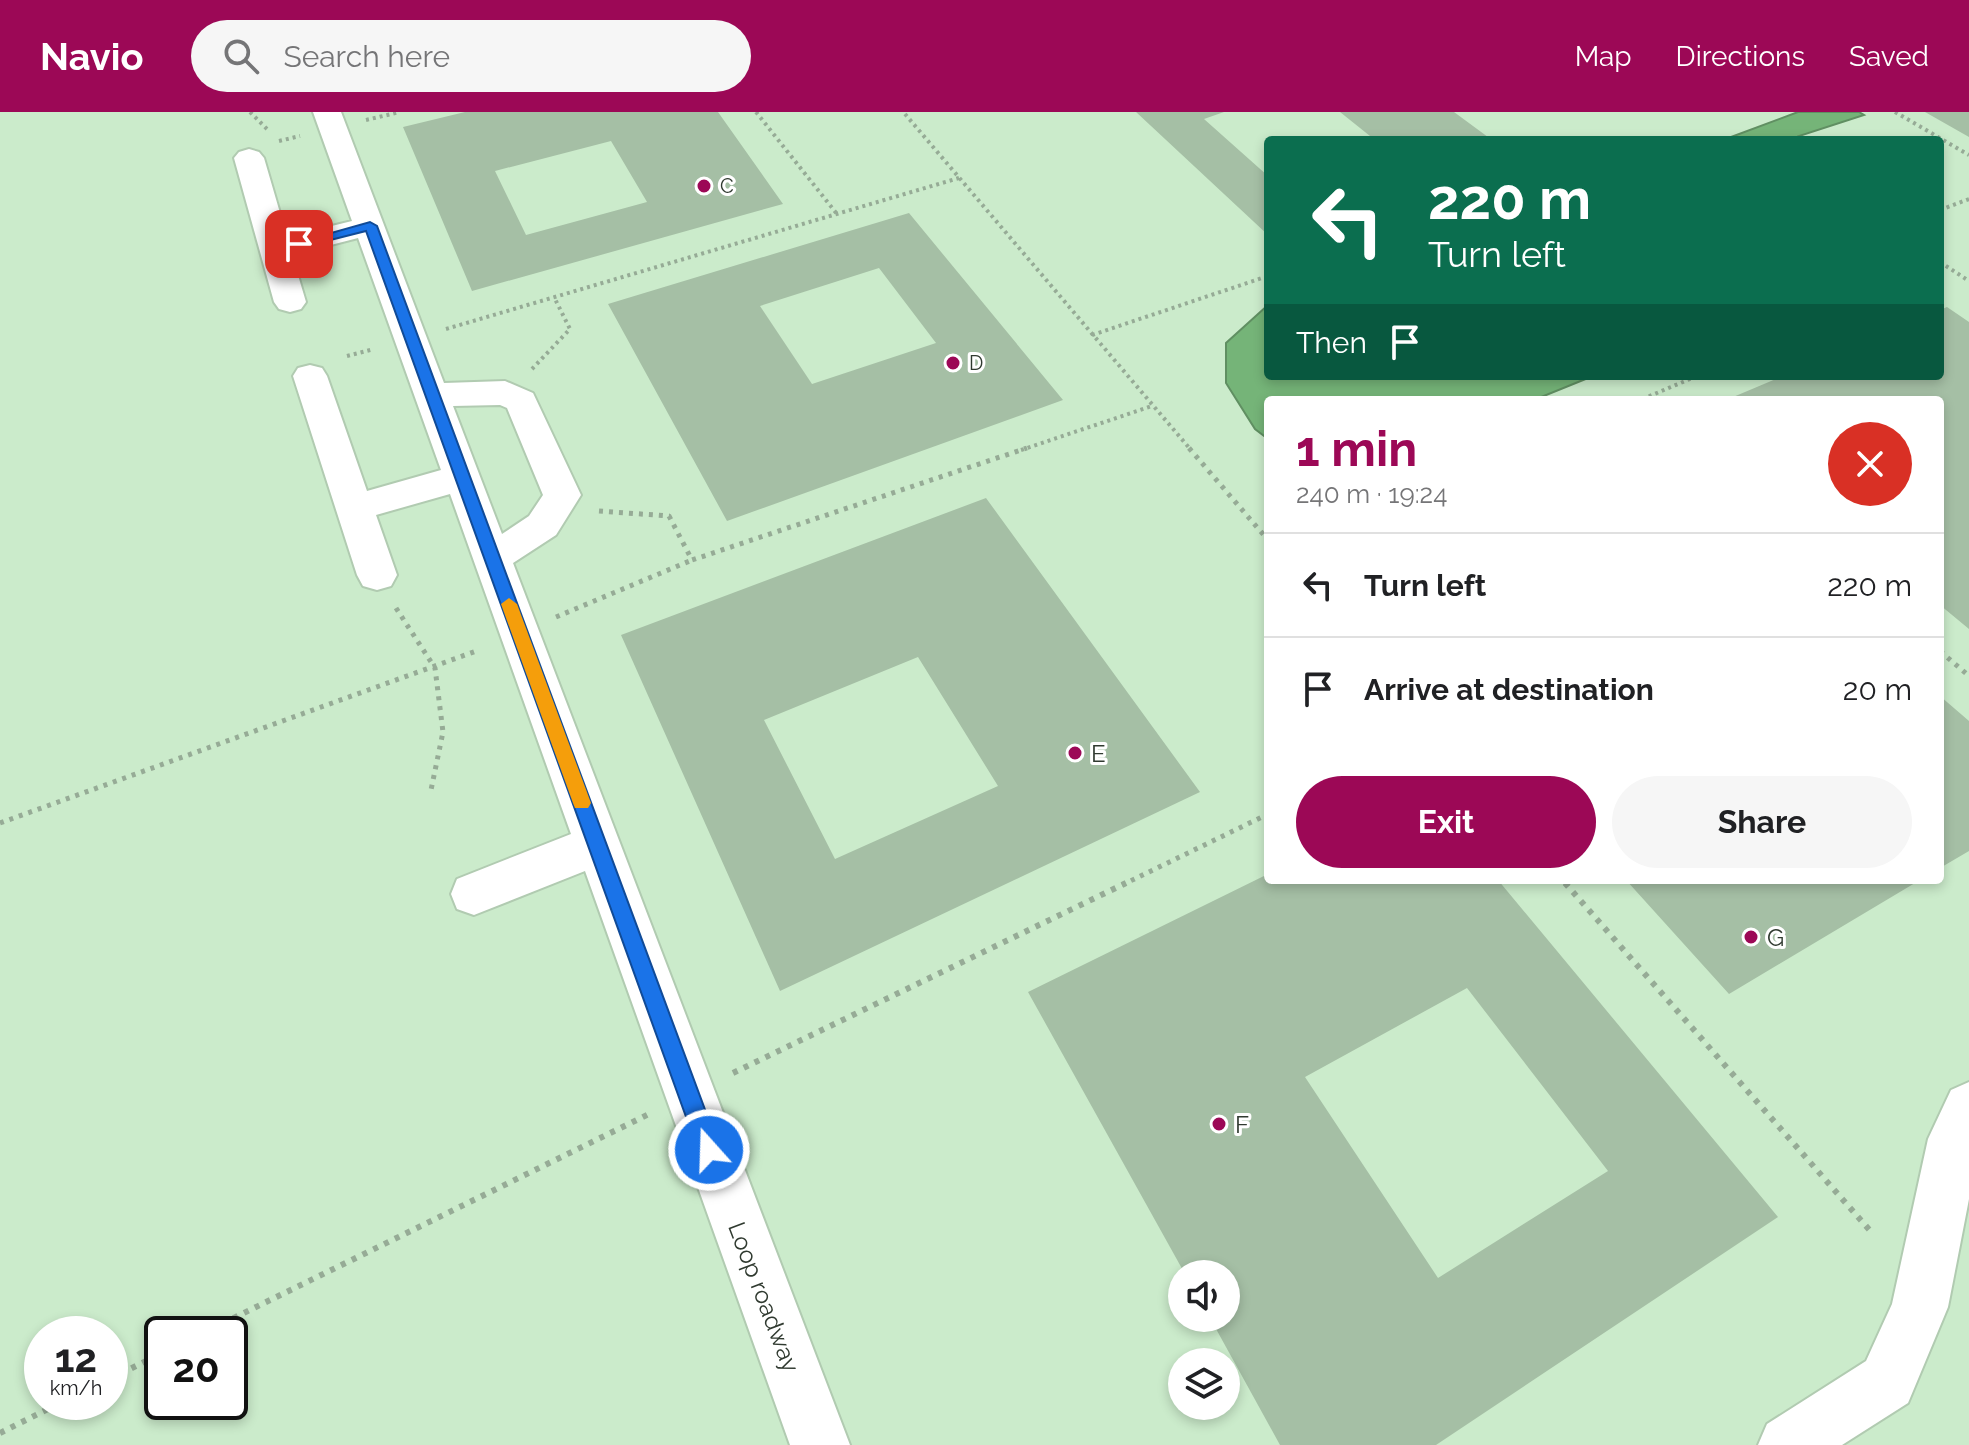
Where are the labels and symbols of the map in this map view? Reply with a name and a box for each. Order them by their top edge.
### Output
place label: C [720,174,734,198]
marker: C [695,177,713,195]
pin [265,210,333,278]
place label: D [969,351,983,375]
marker: D [944,354,962,372]
place label: E [1091,739,1106,768]
marker: E [1066,744,1084,762]
place label: G [1767,923,1784,952]
marker: G [1742,928,1760,946]
position arrow [667,1108,751,1192]
place label: F [1235,1110,1249,1139]
marker: F [1210,1115,1228,1133]
street label: Loop roadway [722,1218,806,1376]
speed limit sign: 20 [144,1316,248,1420]

